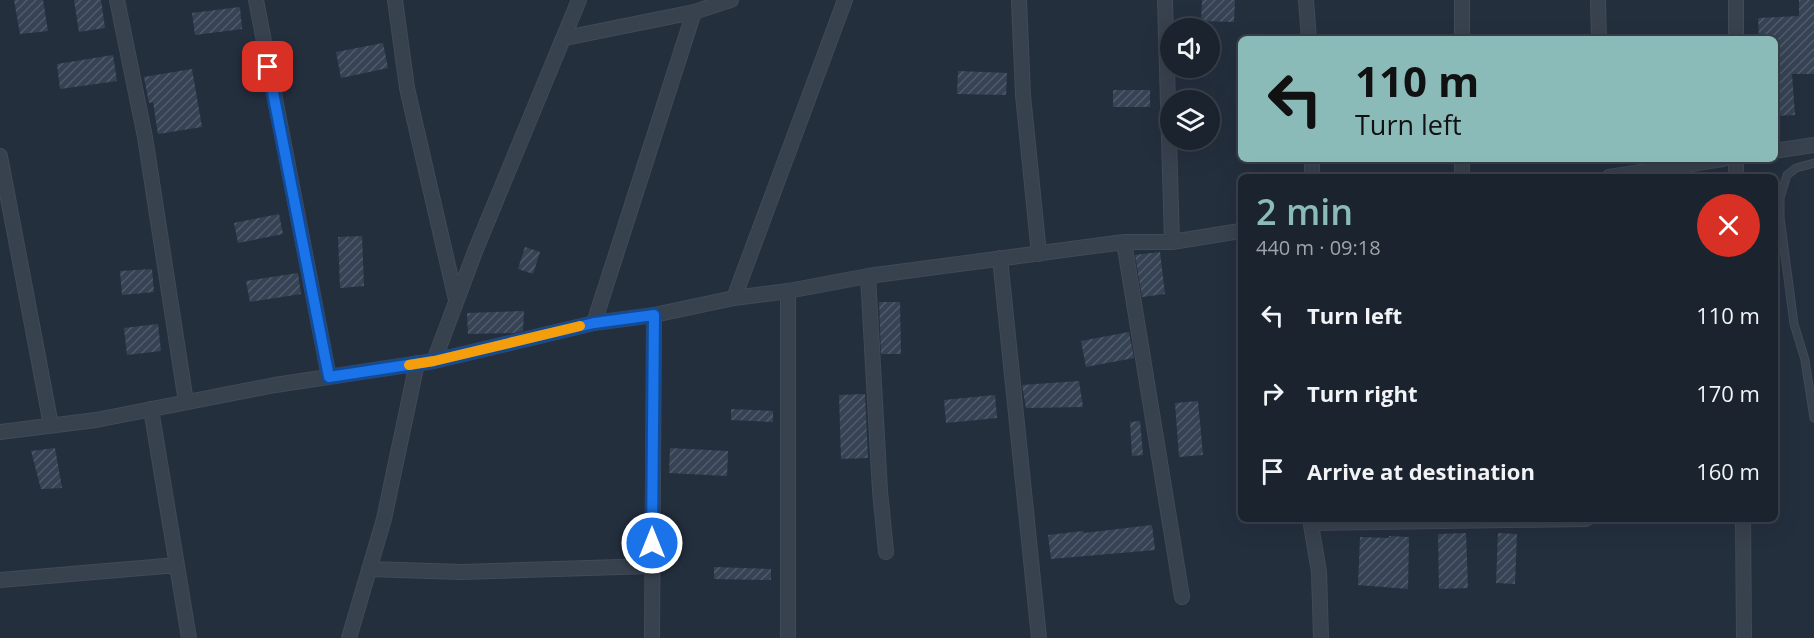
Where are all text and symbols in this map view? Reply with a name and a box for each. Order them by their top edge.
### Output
map controls [1160,18,1220,150]
button: sound [1160,18,1220,78]
pin [242,41,293,92]
icon: arrive [251,50,284,83]
text: 110 m [1355,52,1479,109]
icon: left [1256,60,1334,138]
button: layers [1160,90,1220,150]
text: Turn left [1355,106,1462,143]
text: 2 min [1256,187,1353,236]
button: close [1697,194,1760,257]
text: 440 m · 09:18 [1256,234,1381,261]
icon: left [1256,299,1289,332]
text: Turn left [1307,300,1402,330]
text: 110 m [1696,300,1760,330]
icon: right [1256,377,1289,410]
text: Turn right [1307,378,1418,408]
text: 170 m [1696,378,1760,408]
icon: arrive [1256,455,1289,488]
text: Arrive at destination [1307,456,1535,486]
text: 160 m [1696,456,1760,486]
position arrow [620,511,684,575]

